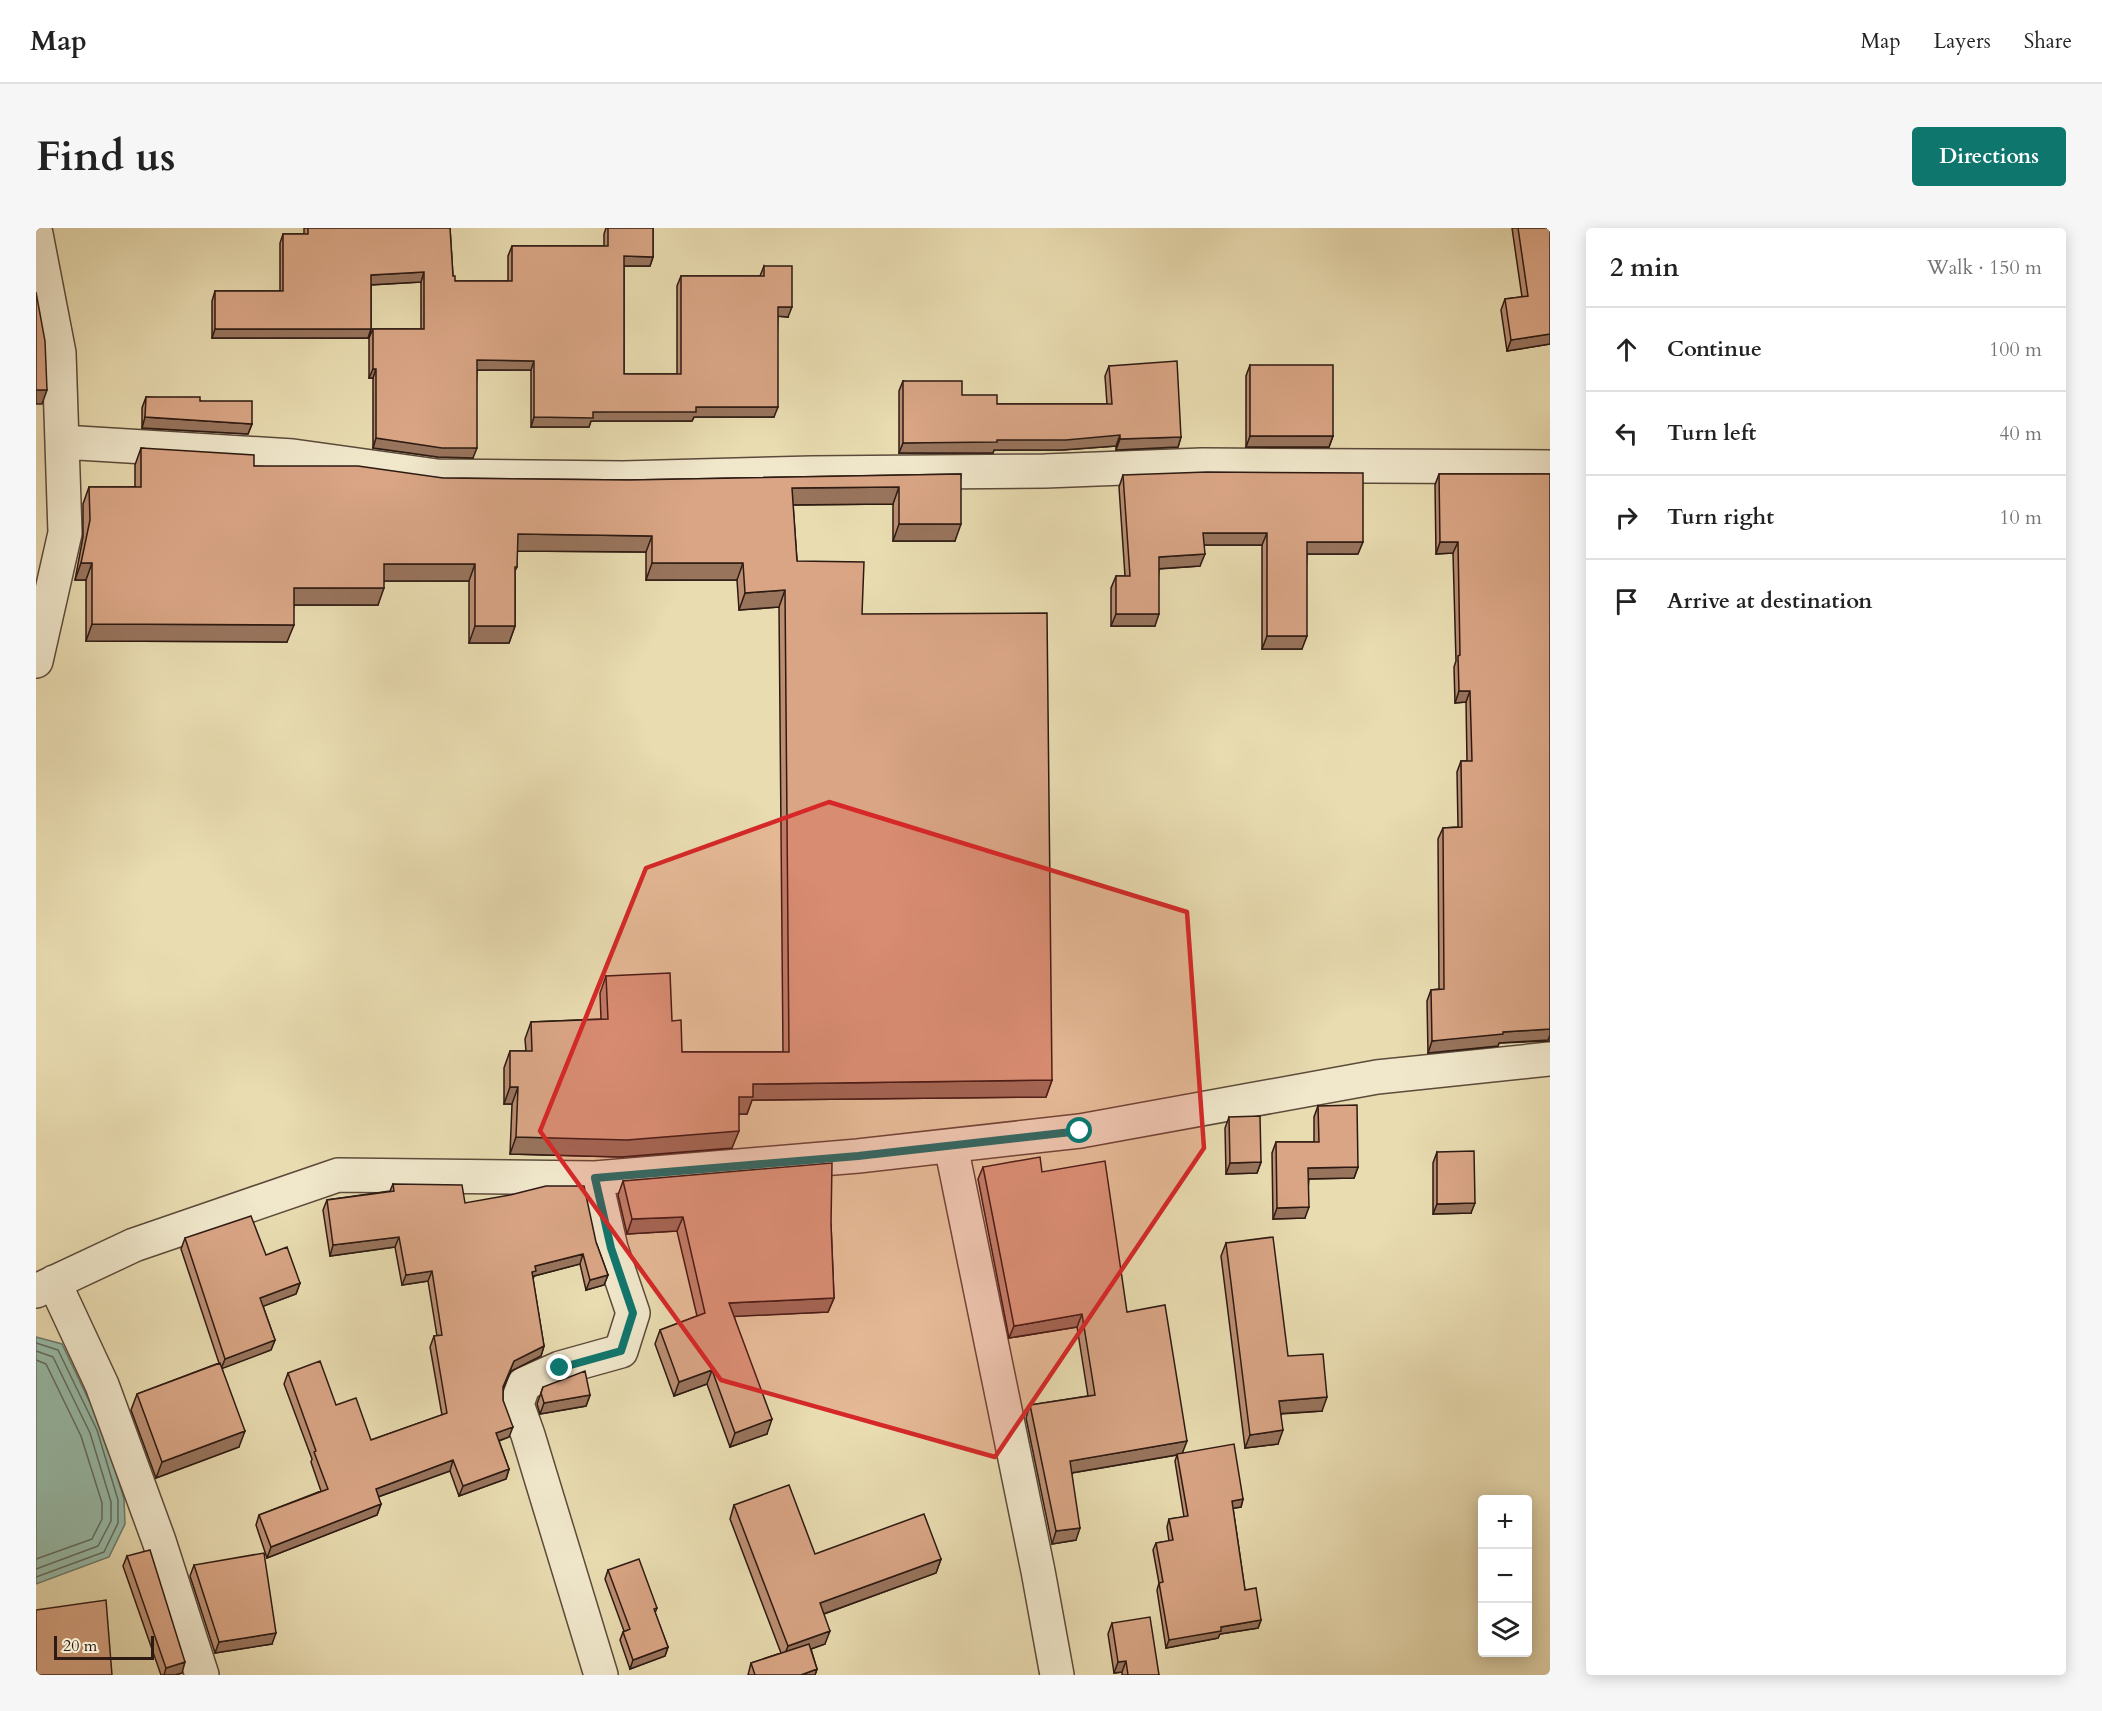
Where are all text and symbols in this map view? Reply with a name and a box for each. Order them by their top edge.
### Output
text: Map [30,22,87,60]
text: Map [1861,27,1901,56]
text: Layers [1934,27,1991,56]
text: Share [2024,27,2072,56]
button: Directions [1912,127,2066,186]
text: Find us [36,128,176,185]
text: 2 min [1610,250,1679,285]
text: Walk · 150 m [1927,254,2042,281]
icon: ahead [1610,333,1643,366]
text: Continue [1667,334,1762,364]
text: 100 m [1989,336,2042,363]
icon: left [1610,417,1643,450]
text: Turn left [1667,418,1756,448]
text: 40 m [1999,420,2042,447]
icon: right [1610,501,1643,534]
text: Turn right [1667,502,1774,532]
text: 10 m [1999,504,2042,531]
icon: arrive [1610,585,1643,618]
text: Arrive at destination [1667,586,1872,616]
route start [1066,1117,1092,1143]
route end [546,1354,572,1380]
map controls [1478,1495,1532,1657]
button: + [1478,1495,1532,1549]
button: − [1478,1549,1532,1603]
button: layers [1478,1603,1532,1657]
scale bar [54,1633,154,1660]
text: 20 m [63,1635,97,1657]

